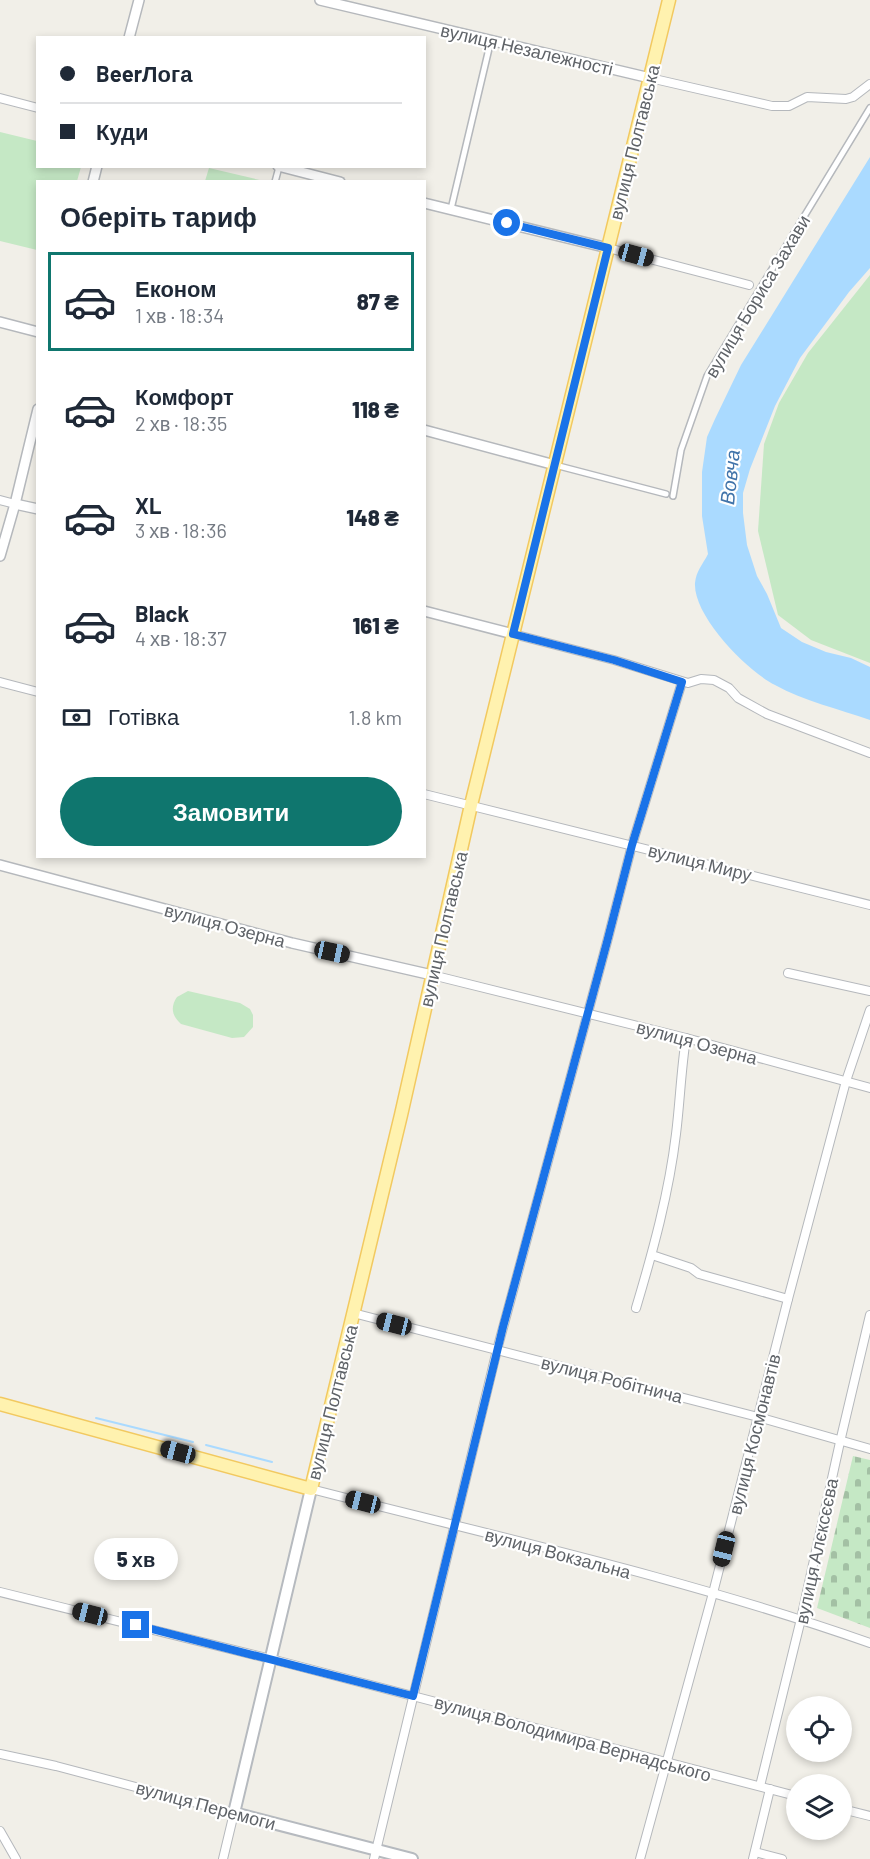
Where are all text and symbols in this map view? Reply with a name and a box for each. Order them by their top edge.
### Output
street label: вулиця Незалежності [439,18,615,80]
text: BeerЛога [96,60,192,86]
street label: вулиця Полтавська [604,61,664,222]
text: Куди [96,118,149,144]
text: Оберіть тариф [60,200,257,232]
route start [493,209,520,236]
street label: вулиця Бориса Захави [700,211,814,381]
car [616,242,656,268]
icon: car [63,275,117,329]
text: Економ [135,275,217,301]
text: 87 ₴ [357,288,399,314]
text: 1 хв · 18:34 [135,303,224,327]
icon: car [63,383,117,437]
text: Комфорт [135,383,234,409]
text: 118 ₴ [352,396,399,422]
text: 2 хв · 18:35 [135,411,227,435]
water label: Вовча [714,448,744,506]
icon: car [63,491,117,545]
text: XL [135,492,161,518]
text: 148 ₴ [346,504,399,530]
text: 3 хв · 18:36 [135,518,227,542]
icon: car [63,599,117,653]
text: Black [135,600,189,626]
text: 161 ₴ [352,612,399,638]
text: 4 хв · 18:37 [135,626,227,650]
icon: cash [60,701,93,734]
text: Готівка [108,703,179,729]
text: 1.8 km [348,705,402,729]
button: Замовити [60,777,402,846]
street label: вулиця Миру [646,839,754,885]
street label: вулиця Полтавська [414,848,472,1009]
street label: вулиця Озерна [162,898,289,952]
car [313,939,351,965]
street label: вулиця Озерна [634,1015,761,1069]
car [374,1311,414,1337]
street label: вулиця Полтавська [302,1321,362,1482]
street label: вулиця Робітнича [539,1351,686,1407]
street label: вулиця Космонавтів [723,1351,785,1517]
car [158,1439,198,1465]
street label: вулиця Алєксєєва [790,1475,842,1626]
car [343,1489,383,1515]
street label: вулиця Вокзальна [483,1523,634,1583]
car [711,1529,737,1569]
callout: 5 хв [94,1538,178,1580]
text: 5 хв [117,1547,155,1571]
car [70,1601,110,1627]
route end [122,1611,149,1638]
street label: вулиця Володимира Вернадського [432,1690,714,1786]
map controls [786,1696,852,1840]
button: locate [786,1696,852,1762]
button: layers [786,1774,852,1840]
street label: вулиця Перемоги [134,1776,278,1834]

